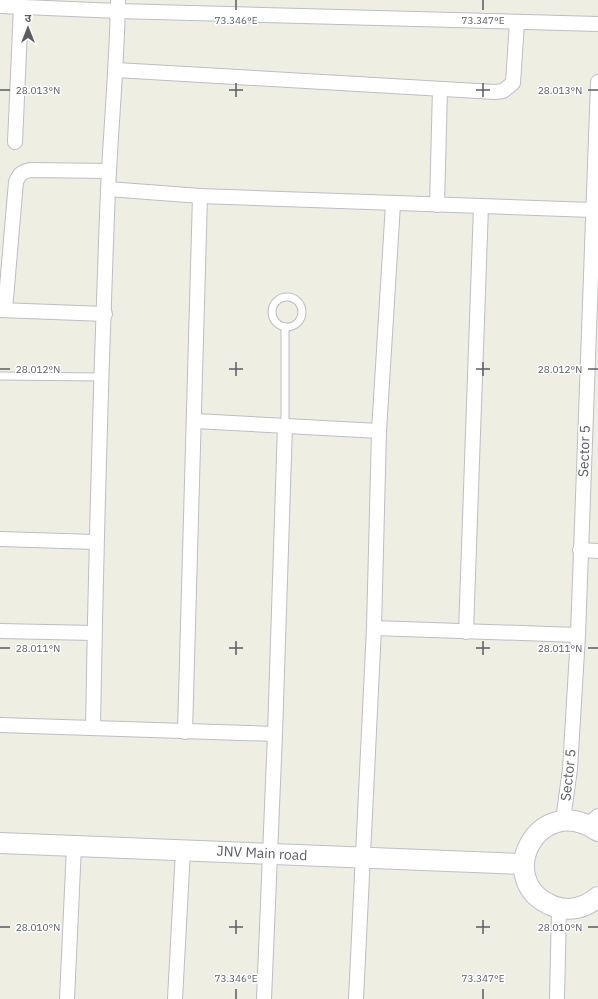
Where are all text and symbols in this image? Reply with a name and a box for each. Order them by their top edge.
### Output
north arrow [8,8,48,48]
text: उ [25,11,32,25]
text: 73.346°E [214,14,258,27]
text: 73.347°E [461,14,505,27]
text: 28.013°N [16,84,60,97]
text: 28.013°N [538,84,582,97]
text: 28.012°N [16,363,60,376]
text: 28.012°N [538,363,582,376]
street label: Sector 5 [574,424,594,478]
text: 28.011°N [16,642,60,655]
text: 28.011°N [538,642,582,655]
street label: Sector 5 [556,748,580,802]
street label: JNV Main road [216,842,308,864]
text: 28.010°N [16,921,60,934]
text: 28.010°N [538,921,582,934]
text: 73.346°E [214,972,258,985]
text: 73.347°E [461,972,505,985]

